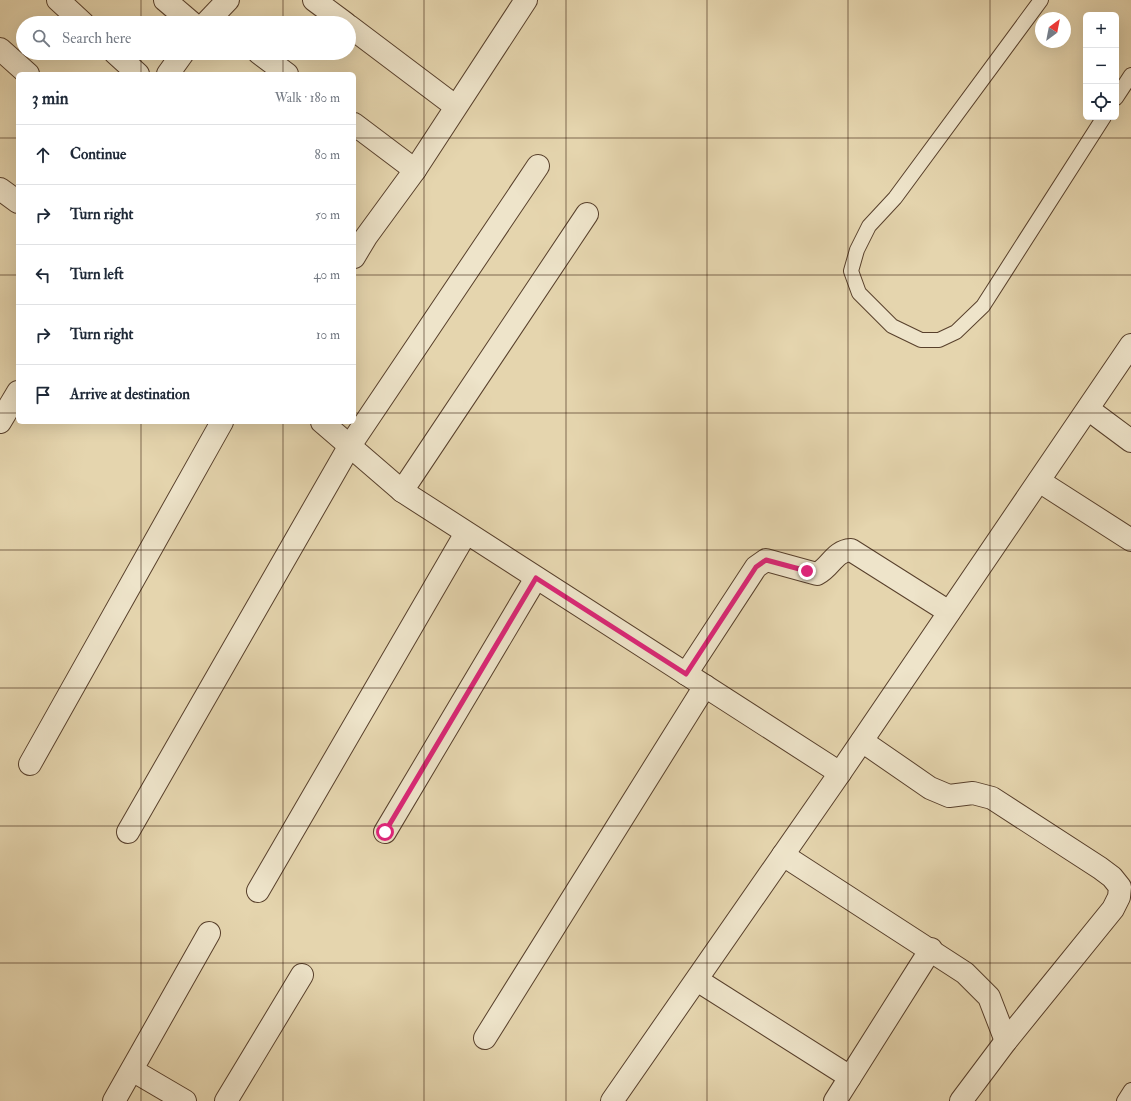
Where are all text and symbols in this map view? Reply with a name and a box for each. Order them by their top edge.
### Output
north arrow [1035,12,1071,48]
map controls [1083,12,1119,120]
button: + [1083,12,1119,48]
search box [16,16,356,60]
icon: search [30,27,52,49]
text: Search here [62,29,131,48]
button: − [1083,48,1119,84]
button: locate [1083,84,1119,120]
text: 3 min [32,88,69,109]
text: Walk · 180 m [275,90,340,106]
icon: ahead [32,144,54,166]
text: Continue [70,145,126,164]
text: 80 m [314,147,340,163]
icon: right [32,204,54,226]
text: Turn right [70,205,133,224]
text: 50 m [315,207,340,223]
icon: left [32,264,54,286]
text: Turn left [70,265,124,284]
text: 40 m [314,267,340,283]
icon: right [32,324,54,346]
text: Turn right [70,325,133,344]
text: 10 m [316,327,340,343]
icon: arrive [32,384,54,406]
text: Arrive at destination [70,385,190,404]
route end [798,562,816,580]
route start [376,823,394,841]

